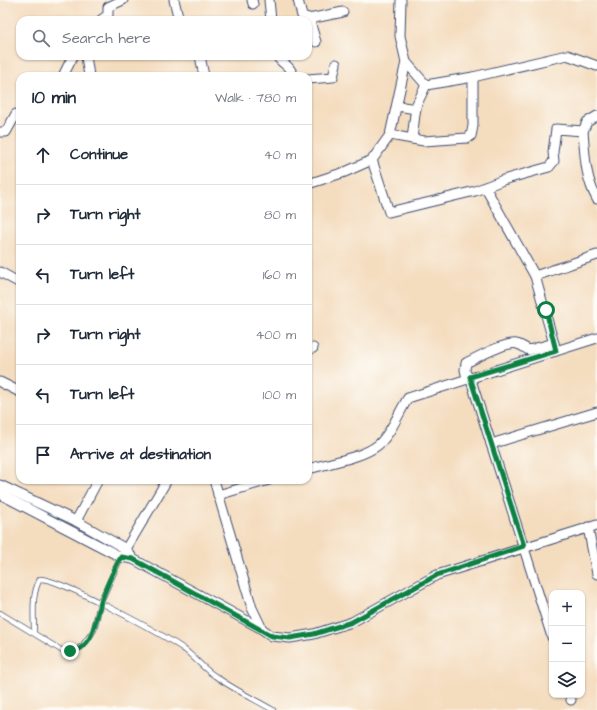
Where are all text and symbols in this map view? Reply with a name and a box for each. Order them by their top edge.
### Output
search box [16,16,312,60]
icon: search [30,27,52,49]
text: Search here [62,28,151,49]
text: 10 min [32,86,76,110]
text: Walk · 780 m [215,89,296,107]
icon: ahead [32,144,54,166]
text: Continue [70,144,128,165]
text: 40 m [264,146,296,164]
icon: right [32,204,54,226]
text: Turn right [70,204,141,225]
text: 80 m [264,206,296,224]
icon: left [32,264,54,286]
text: Turn left [70,264,134,285]
text: 160 m [263,266,296,284]
route start [537,301,555,319]
icon: right [32,324,54,346]
text: Turn right [70,324,141,345]
text: 400 m [255,326,296,344]
icon: left [32,384,54,406]
text: Turn left [70,384,134,405]
text: 100 m [263,386,296,404]
icon: arrive [32,444,54,466]
text: Arrive at destination [70,444,211,465]
map controls [549,590,585,698]
button: + [549,590,585,626]
button: − [549,626,585,662]
route end [61,642,79,660]
button: layers [549,662,585,698]

